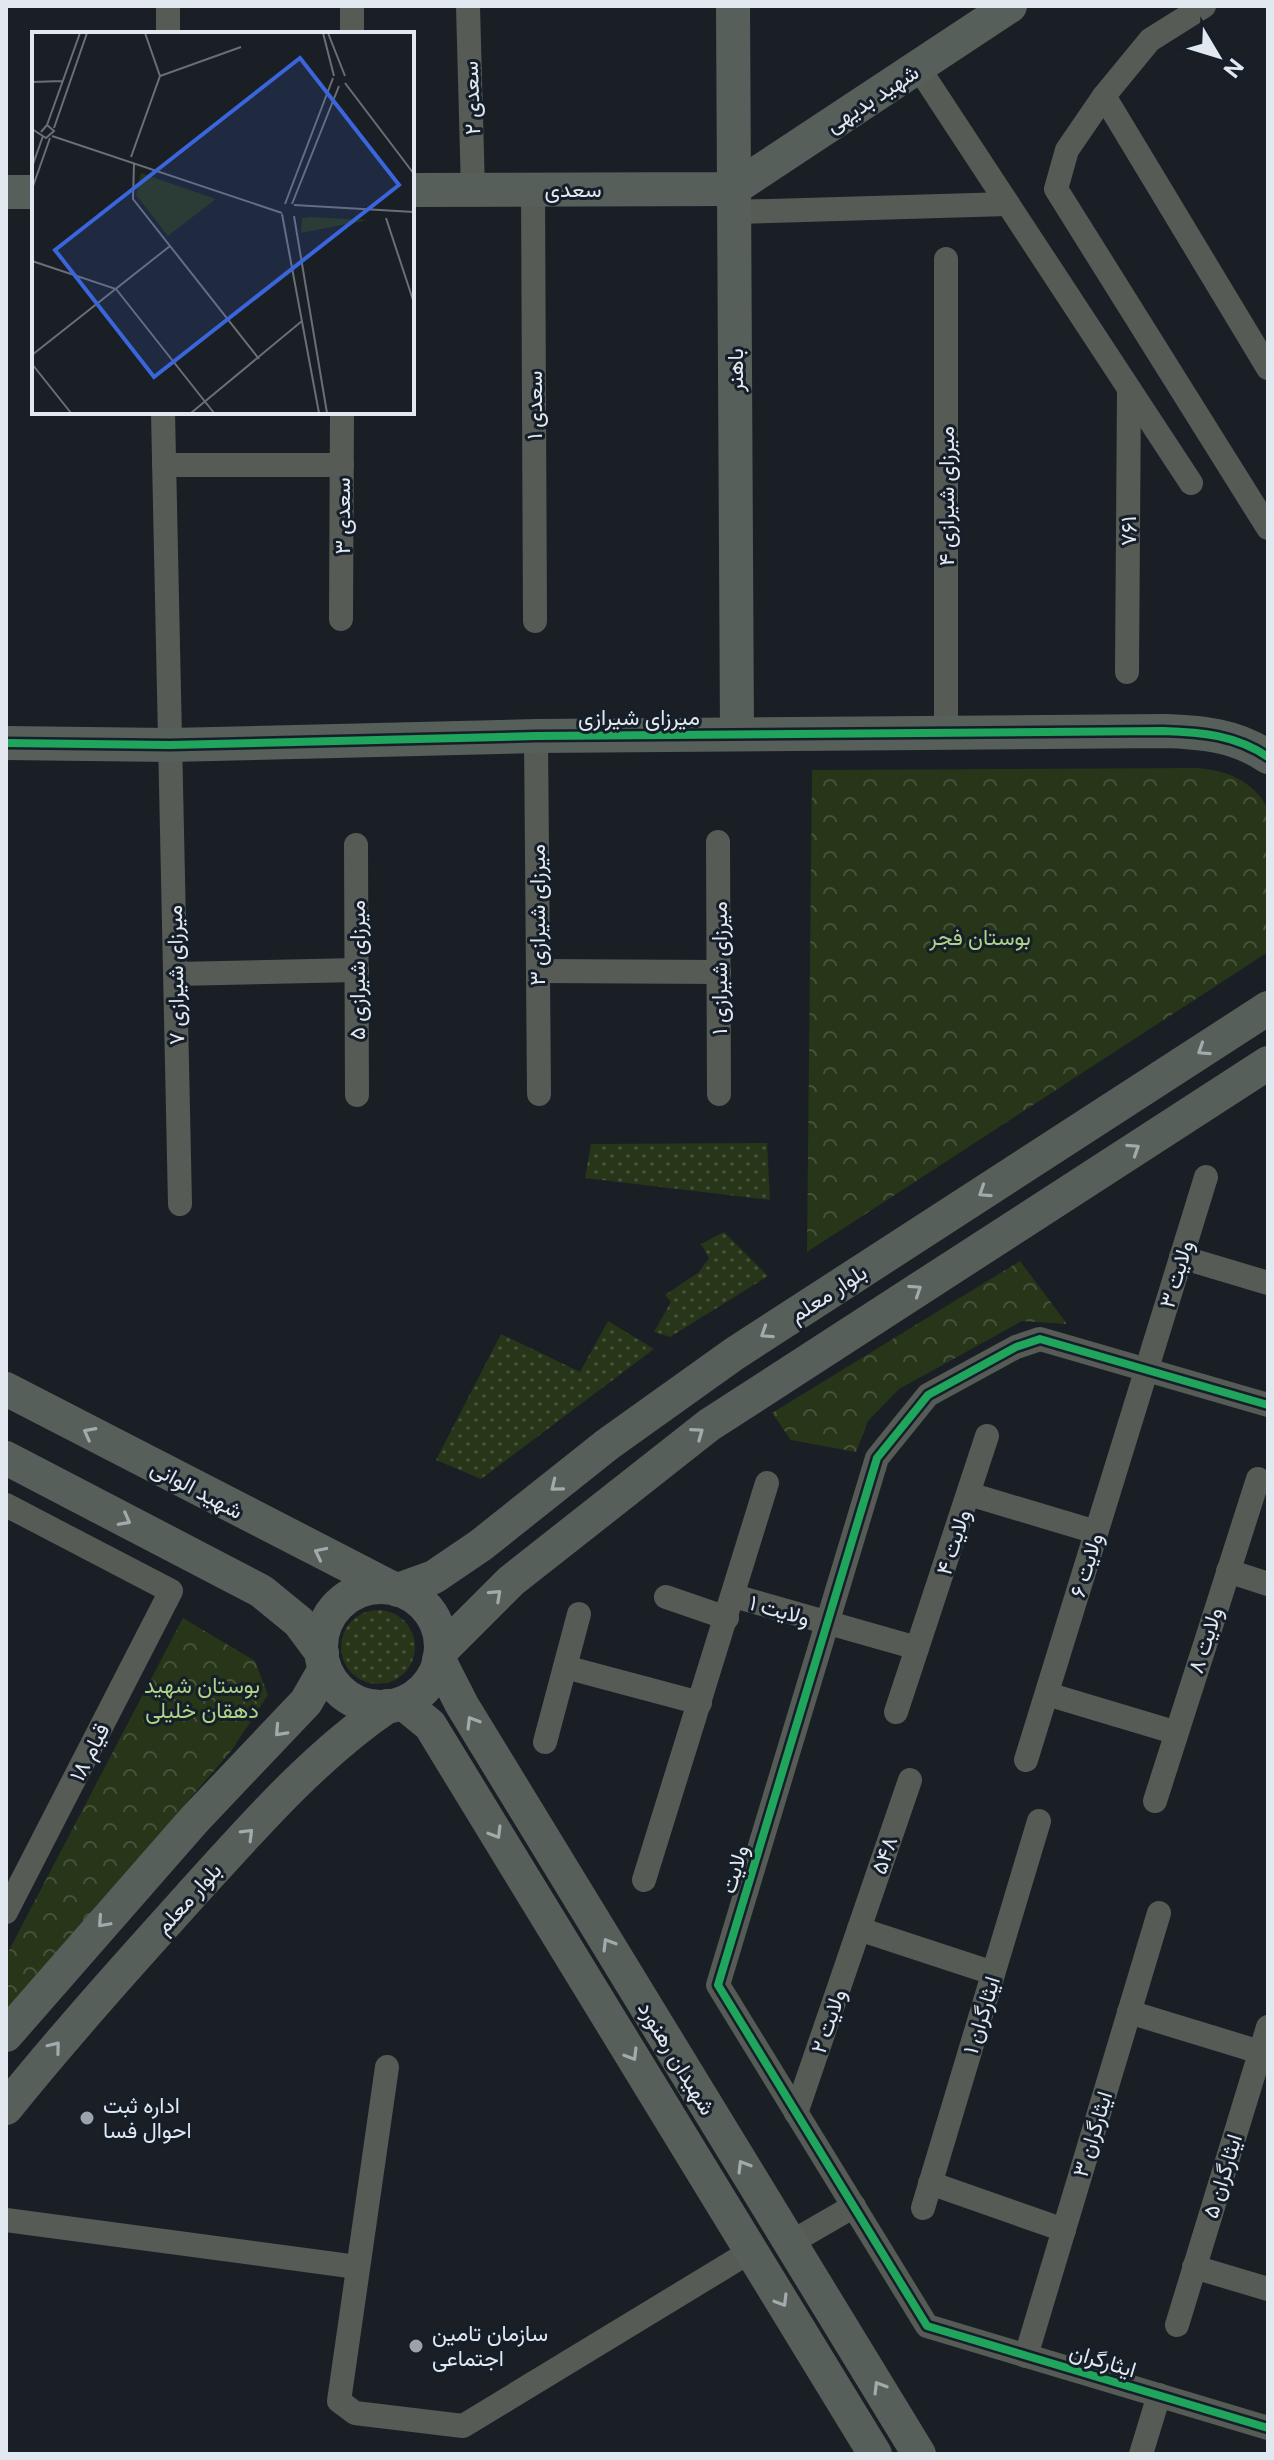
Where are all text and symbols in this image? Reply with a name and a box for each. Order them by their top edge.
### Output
north arrow [1178,16,1258,96]
inset map [32,32,414,414]
text: N [1218,54,1249,83]
street label: شهید بدیهی [821,58,924,139]
street label: سعدی ۲ [457,61,486,135]
street label: سعدی [544,176,602,203]
street label: باهنر [722,348,749,393]
street label: سعدی ۱ [521,371,548,439]
street label: میرزای شیرازی ۴ [933,426,960,566]
street label: سعدی ۳ [329,477,356,555]
street label: ۷۶۱ [1115,516,1141,546]
street label: میرزای شیرازی [578,704,700,731]
street label: میرزای شیرازی ۳ [524,844,551,986]
street label: میرزای شیرازی ۵ [344,900,371,1040]
street label: میرزای شیرازی ۱ [706,901,733,1035]
street label: میرزای شیرازی ۷ [161,905,190,1045]
park label: بوستان فجر [928,924,1031,951]
one-way arrow [1197,1041,1211,1056]
one-way arrow [1125,1144,1140,1159]
one-way arrow [979,1182,993,1197]
street label: ولایت ۳ [1153,1237,1200,1311]
street label: بلوار معلم [785,1259,872,1329]
one-way arrow [907,1285,921,1300]
one-way arrow [760,1323,775,1338]
one-way arrow [83,1427,98,1442]
one-way arrow [690,1428,704,1443]
street label: شهید الوانی [146,1454,247,1525]
one-way arrow [551,1476,565,1491]
street label: ولایت ۴ [930,1506,977,1578]
one-way arrow [116,1510,131,1525]
street label: ولایت ۶ [1064,1530,1109,1600]
one-way arrow [314,1547,328,1563]
street label: ولایت ۱ [747,1589,813,1632]
one-way arrow [486,1591,501,1605]
street label: ولایت ۸ [1182,1604,1229,1677]
park label: بوستان شهید دهقان خلیلی [144,1672,260,1724]
one-way arrow [467,1716,482,1731]
street label: قیام ۱۸ [63,1719,116,1786]
one-way arrow [275,1722,289,1737]
one-way arrow [487,1824,502,1839]
one-way arrow [239,1829,253,1843]
street label: ۵۴۸ [865,1833,903,1877]
street label: ولایت [714,1841,755,1897]
street label: بلوار معلم [149,1857,228,1940]
one-way arrow [99,1913,113,1928]
one-way arrow [602,1938,617,1953]
street label: ایثارگران ۱ [957,1973,1006,2057]
street label: ولایت ۲ [805,1985,852,2057]
street label: شهیدان رهنورد [632,1996,721,2120]
one-way arrow [45,2042,60,2056]
one-way arrow [622,2046,637,2061]
street label: ایثارگران ۳ [1067,2088,1118,2180]
place label: اداره ثبت احوال فسا [103,2092,192,2144]
marker: اداره ثبت احوال فسا [78,2109,96,2127]
street label: ایثارگران ۵ [1197,2131,1248,2222]
one-way arrow [737,2160,753,2175]
one-way arrow [772,2292,788,2307]
place label: سازمان تامین اجتماعی [432,2320,548,2372]
marker: سازمان تامین اجتماعی [407,2337,425,2355]
street label: ایثارگران [1066,2338,1139,2383]
one-way arrow [873,2381,888,2396]

